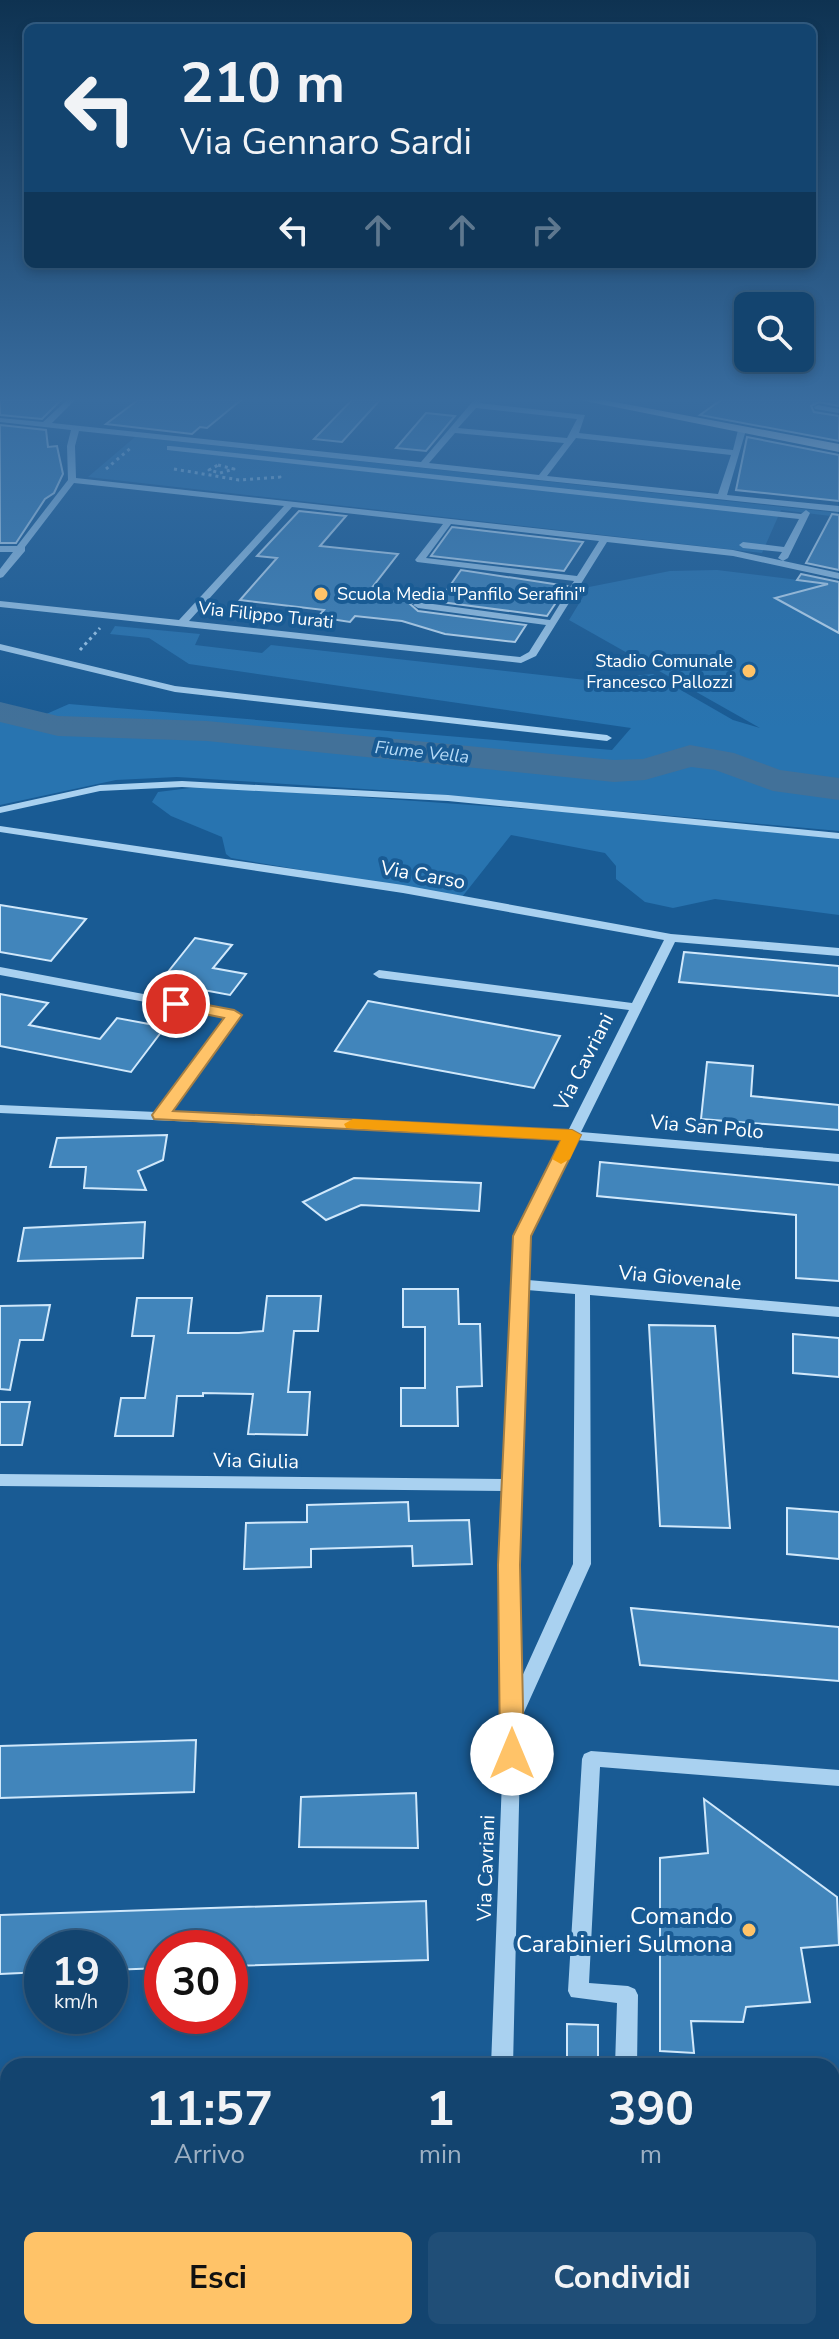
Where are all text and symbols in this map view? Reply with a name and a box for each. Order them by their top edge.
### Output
text: 210 m [180,45,345,122]
icon: left [48,56,152,160]
text: Via Gennaro Sardi [180,118,472,167]
icon: left [272,208,316,252]
icon: ahead [356,208,400,252]
icon: ahead [440,208,484,252]
icon: right [524,208,568,252]
map controls [734,292,814,372]
button: search [734,292,814,372]
place label: Scuola Media "Panfilo Serafini" [337,582,586,606]
marker: Scuola Media "Panfilo Serafini" [312,585,330,603]
street label: Via Filippo Turati [196,596,335,634]
place label: Stadio Comunale Francesco Pallozzi [586,649,733,694]
marker: Stadio Comunale Francesco Pallozzi [740,662,758,680]
water label: Fiume Vella [374,735,470,769]
street label: Via Carso [377,854,468,896]
pin [142,970,210,1038]
icon: arrive [154,982,198,1026]
street label: Via Cavriani [547,1008,620,1116]
street label: Via San Polo [648,1109,765,1145]
street label: Via Giovenale [616,1259,743,1297]
street label: Via Giulia [212,1447,299,1475]
position arrow [470,1712,554,1796]
street label: Via Cavriani [471,1814,501,1923]
place label: Comando Carabinieri Sulmona [516,1900,733,1960]
marker: Comando Carabinieri Sulmona [740,1921,758,1939]
speed limit sign: 30 [144,1930,248,2034]
text: 19 [52,1945,100,1999]
text: km/h [54,1988,98,2015]
text: 11:57 [146,2076,273,2142]
text: 1 [426,2076,455,2142]
text: 390 [608,2076,694,2142]
text: Arrivo [174,2137,245,2172]
text: min [419,2137,462,2172]
text: m [640,2137,662,2172]
button: Esci [24,2232,412,2324]
button: Condividi [428,2232,816,2324]

